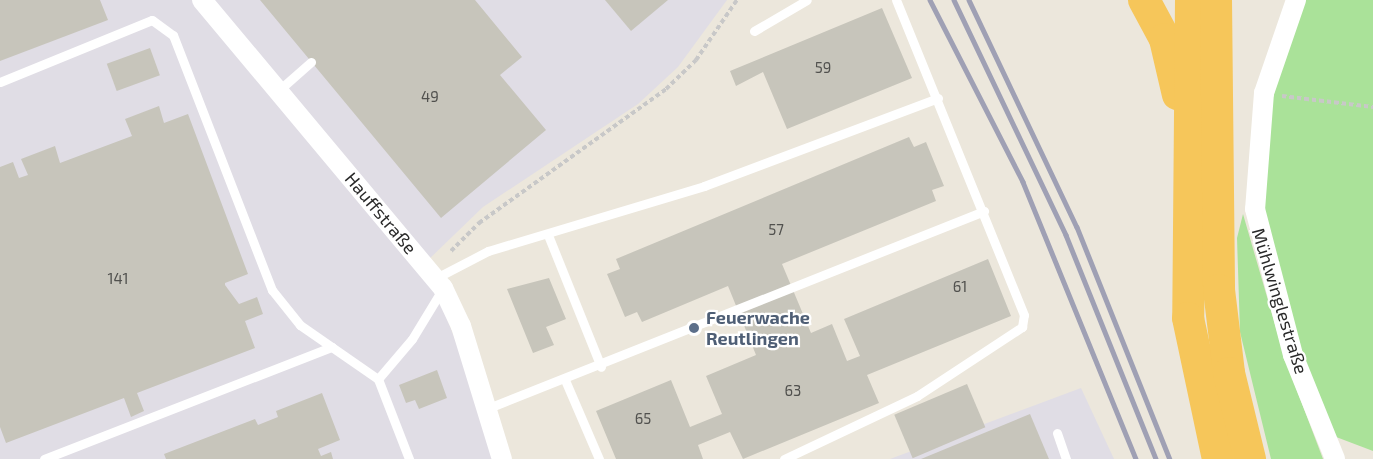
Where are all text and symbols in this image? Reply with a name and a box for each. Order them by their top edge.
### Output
house number: 59 [815,59,831,77]
house number: 49 [421,88,439,106]
street label: Hauffstraße [341,168,421,258]
house number: 57 [768,221,784,239]
street label: Mühlwinglestraße [1248,225,1312,377]
house number: 141 [107,270,129,288]
house number: 61 [953,278,967,296]
place label: Feuerwache Reutlingen [706,307,810,350]
marker: Feuerwache Reutlingen [687,321,701,335]
house number: 63 [785,382,801,400]
house number: 65 [635,410,651,428]

